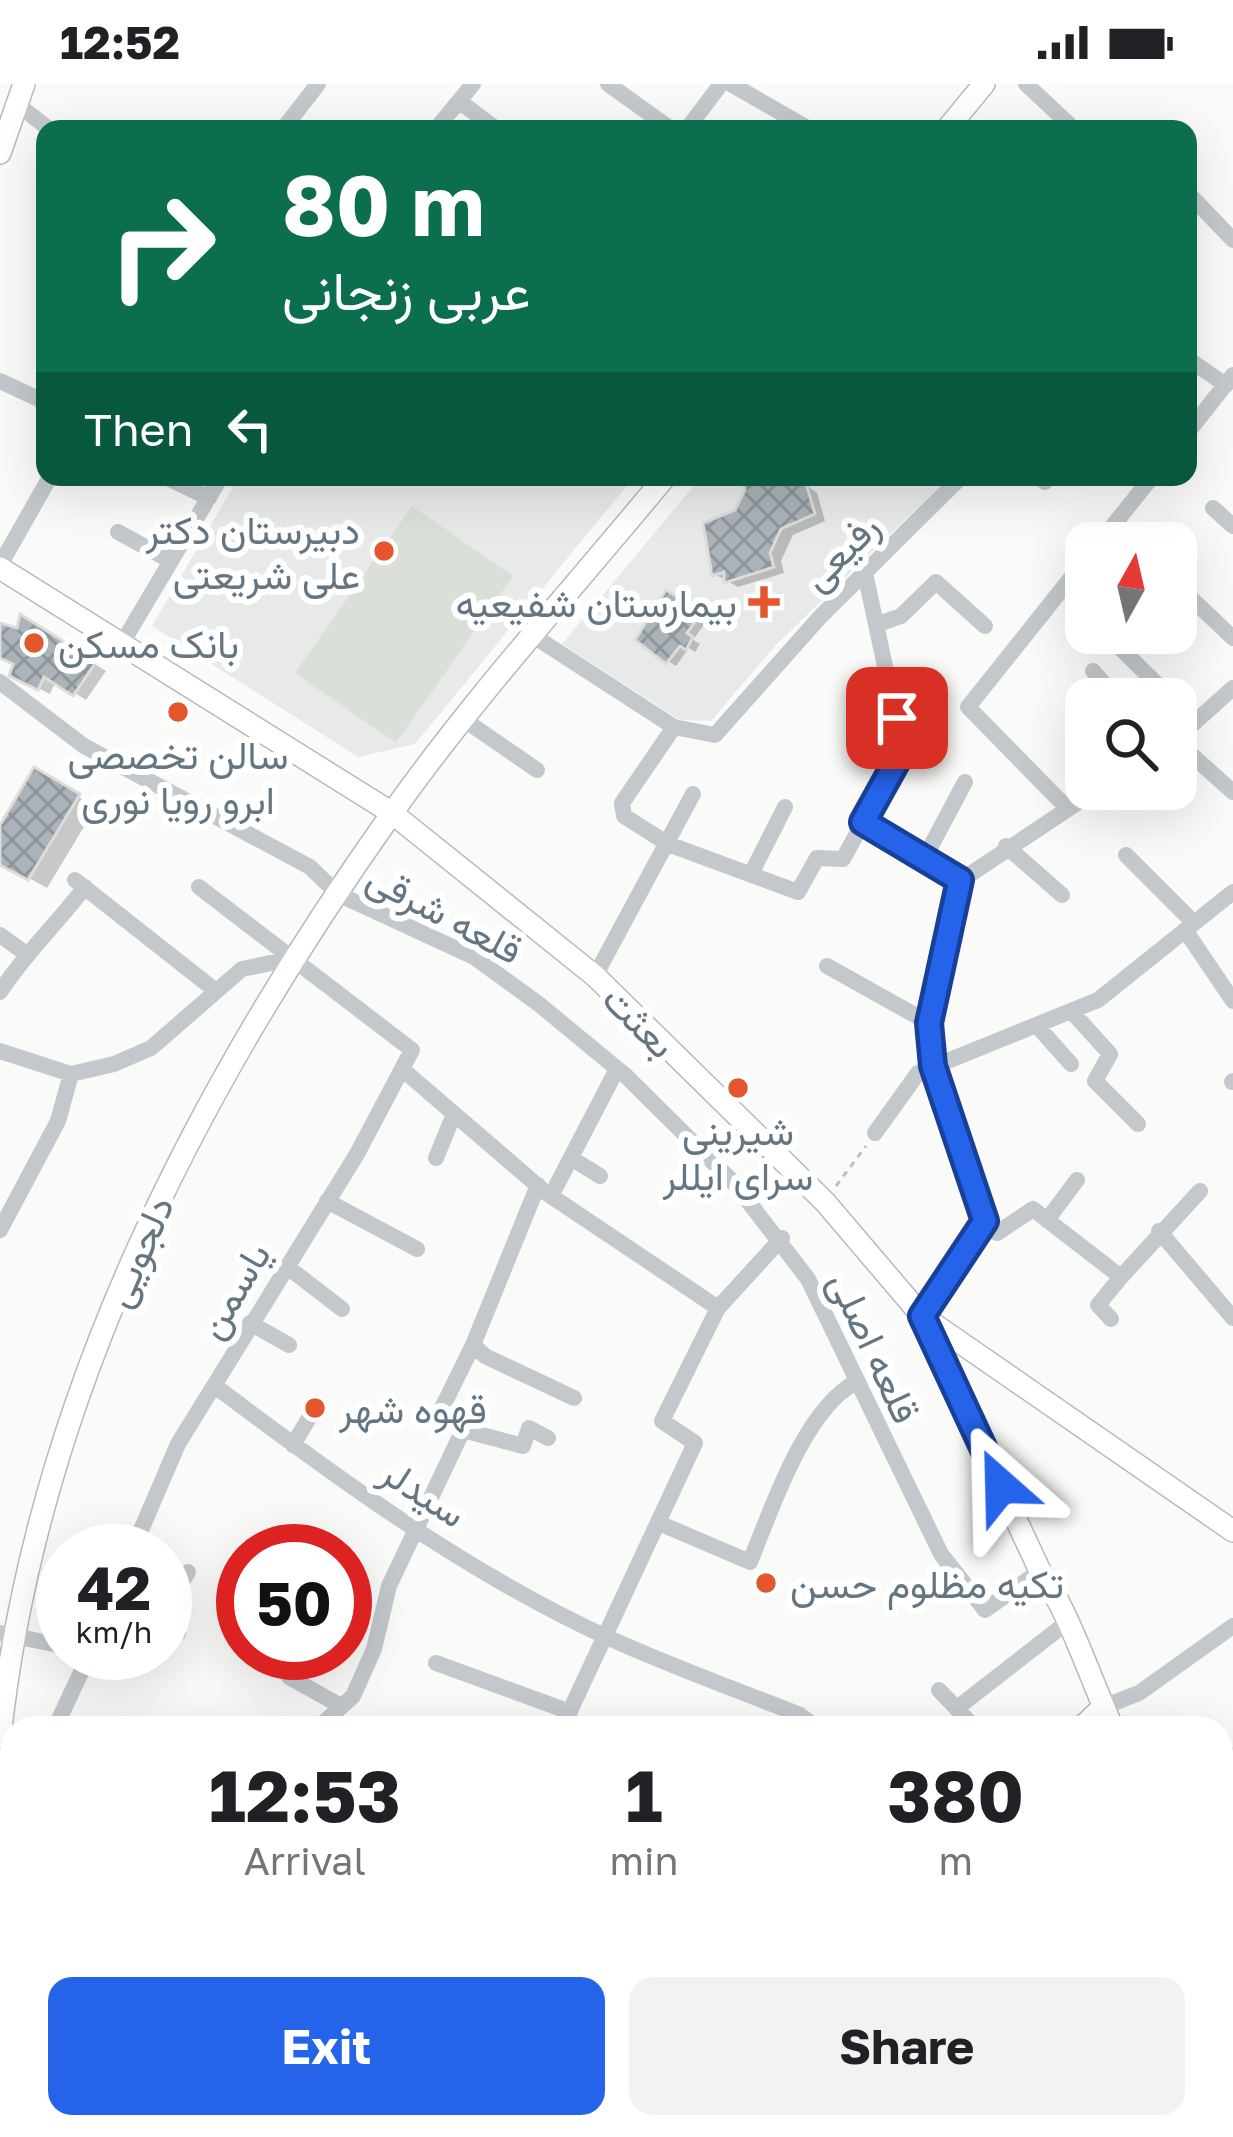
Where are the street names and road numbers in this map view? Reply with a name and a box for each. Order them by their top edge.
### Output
street label: رفیعی [791,502,890,601]
street label: قلعه شرقی [359,853,531,975]
street label: بعثت [594,975,686,1067]
street label: دلجویی [93,1188,185,1315]
street label: یاسمن [186,1233,281,1347]
street label: قلعه اصلی [819,1264,931,1431]
street label: سیدلر [371,1447,475,1538]

